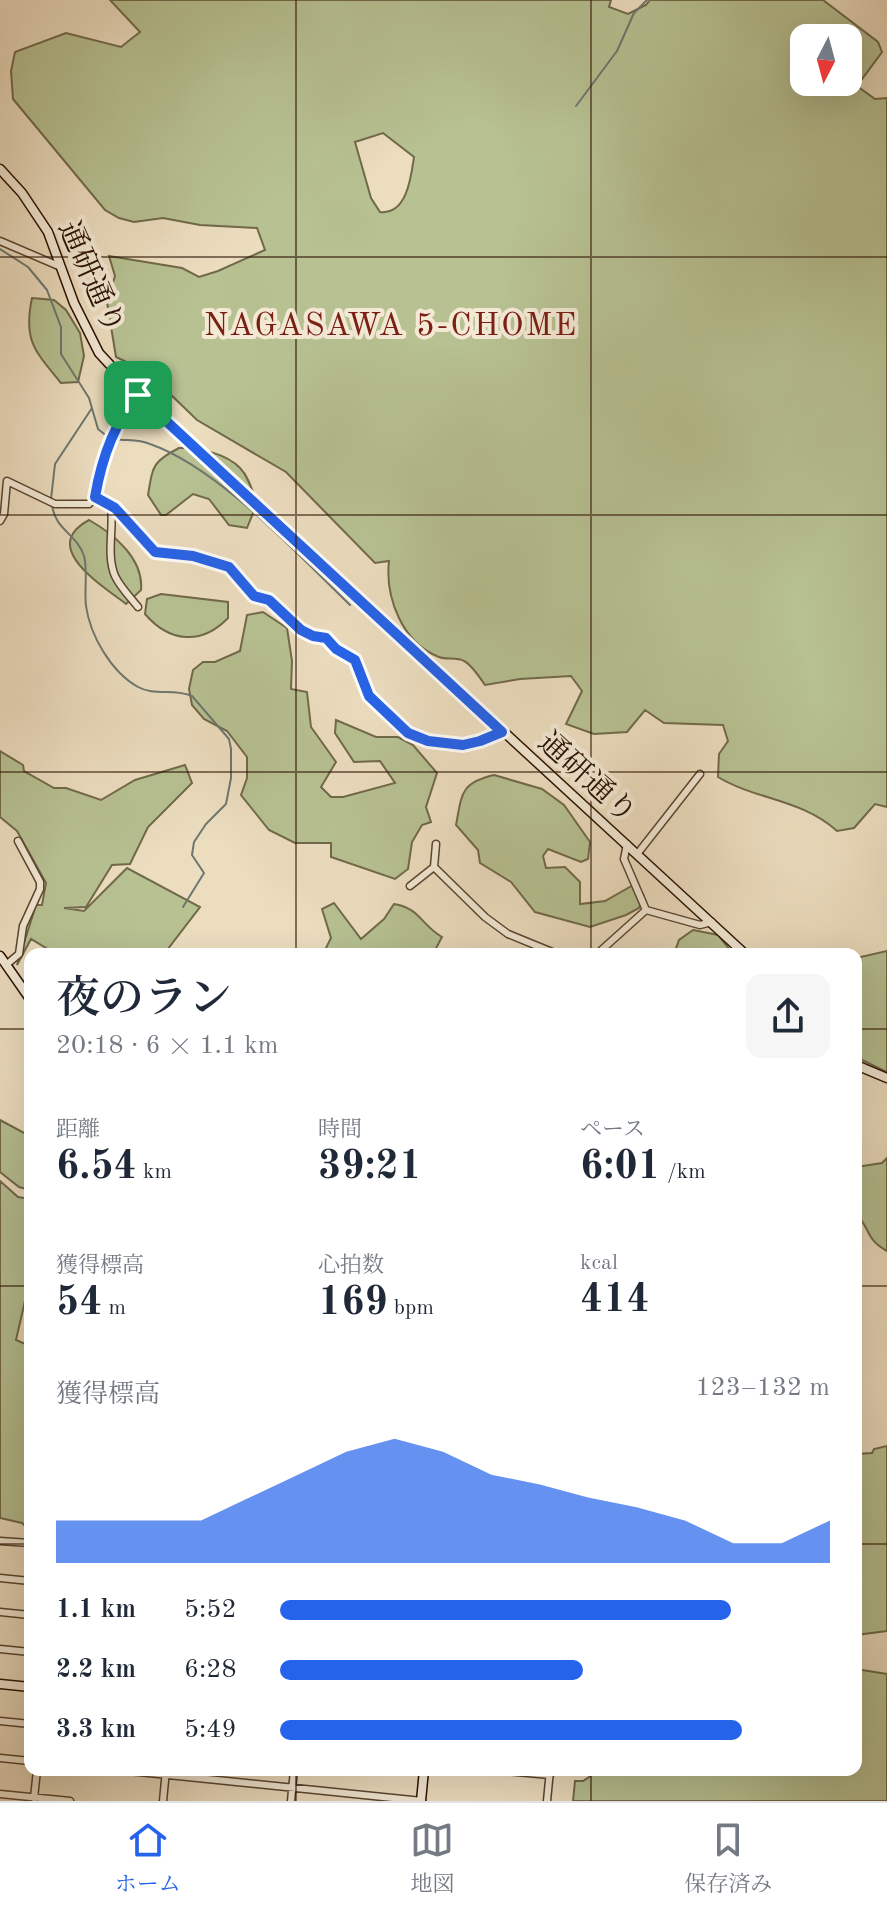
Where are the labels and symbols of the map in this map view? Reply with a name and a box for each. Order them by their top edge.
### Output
north arrow [790,24,862,96]
street label: 通研通り [52,216,130,339]
district label: NAGASAWA 5-CHOME [204,311,578,343]
pin [104,361,172,429]
street label: 通研通り [532,726,643,830]

